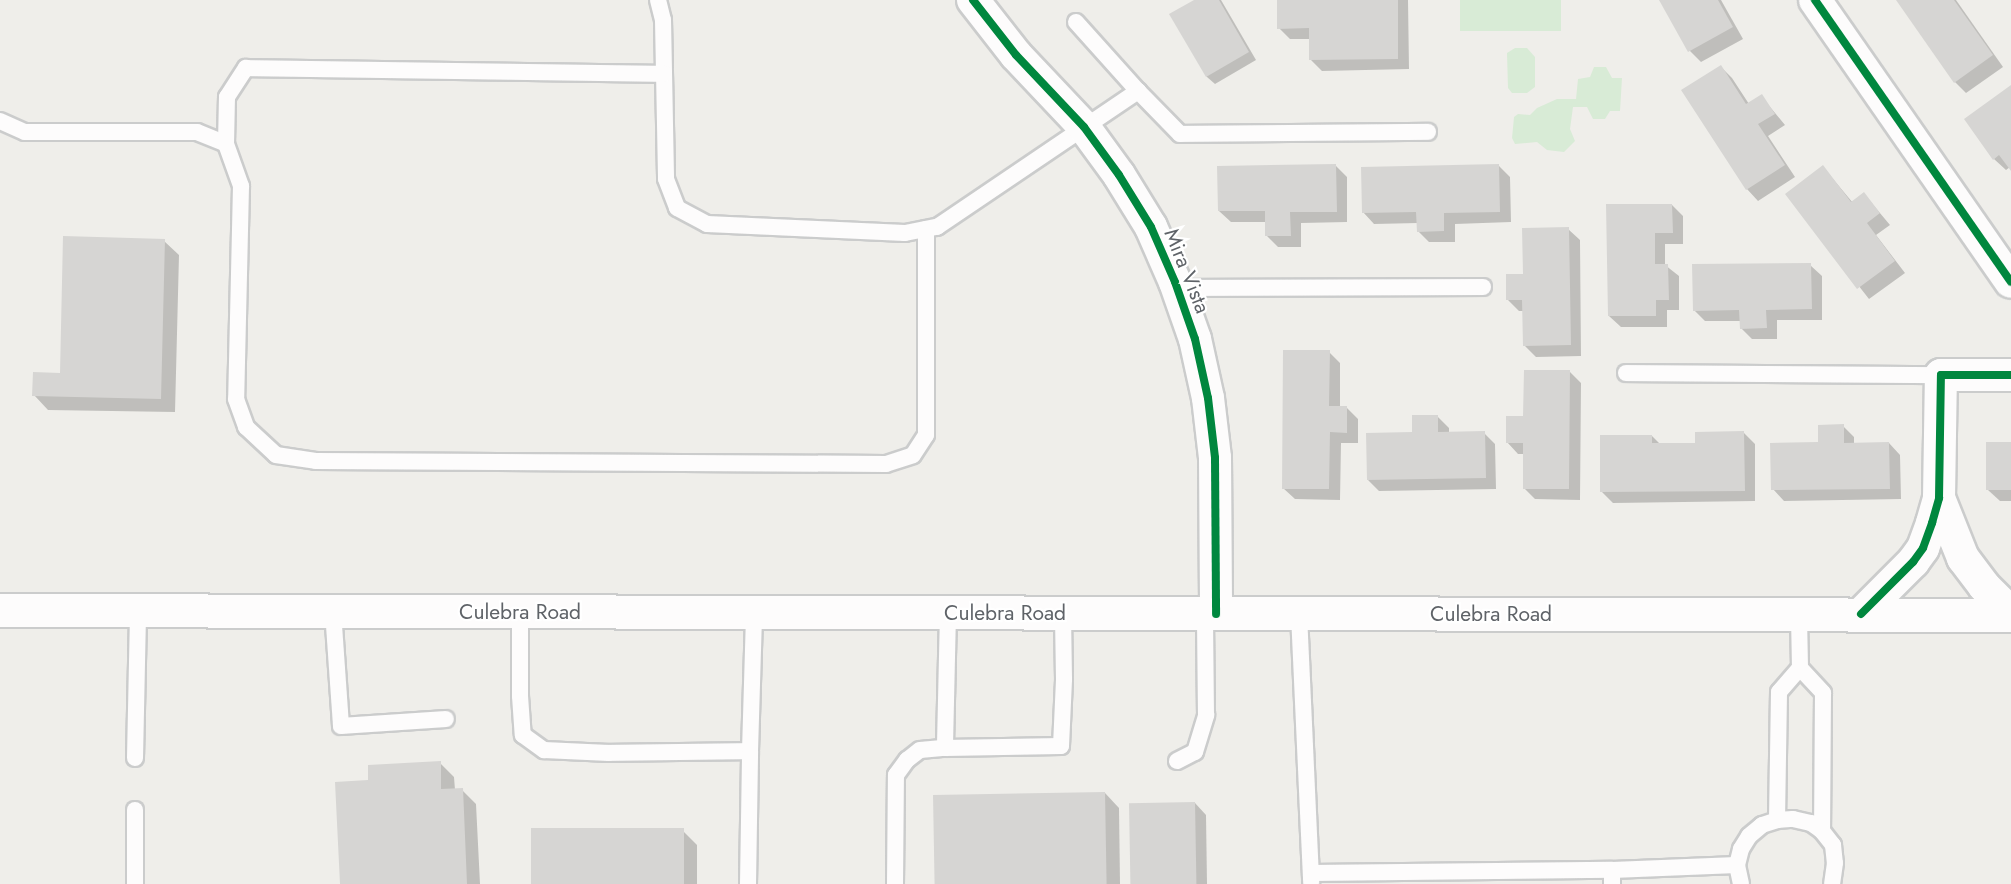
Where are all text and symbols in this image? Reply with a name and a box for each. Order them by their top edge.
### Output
street label: Mira Vista [1159,225,1215,317]
street label: Culebra Road [459,599,581,625]
street label: Culebra Road [944,600,1066,626]
street label: Culebra Road [1430,601,1552,627]

